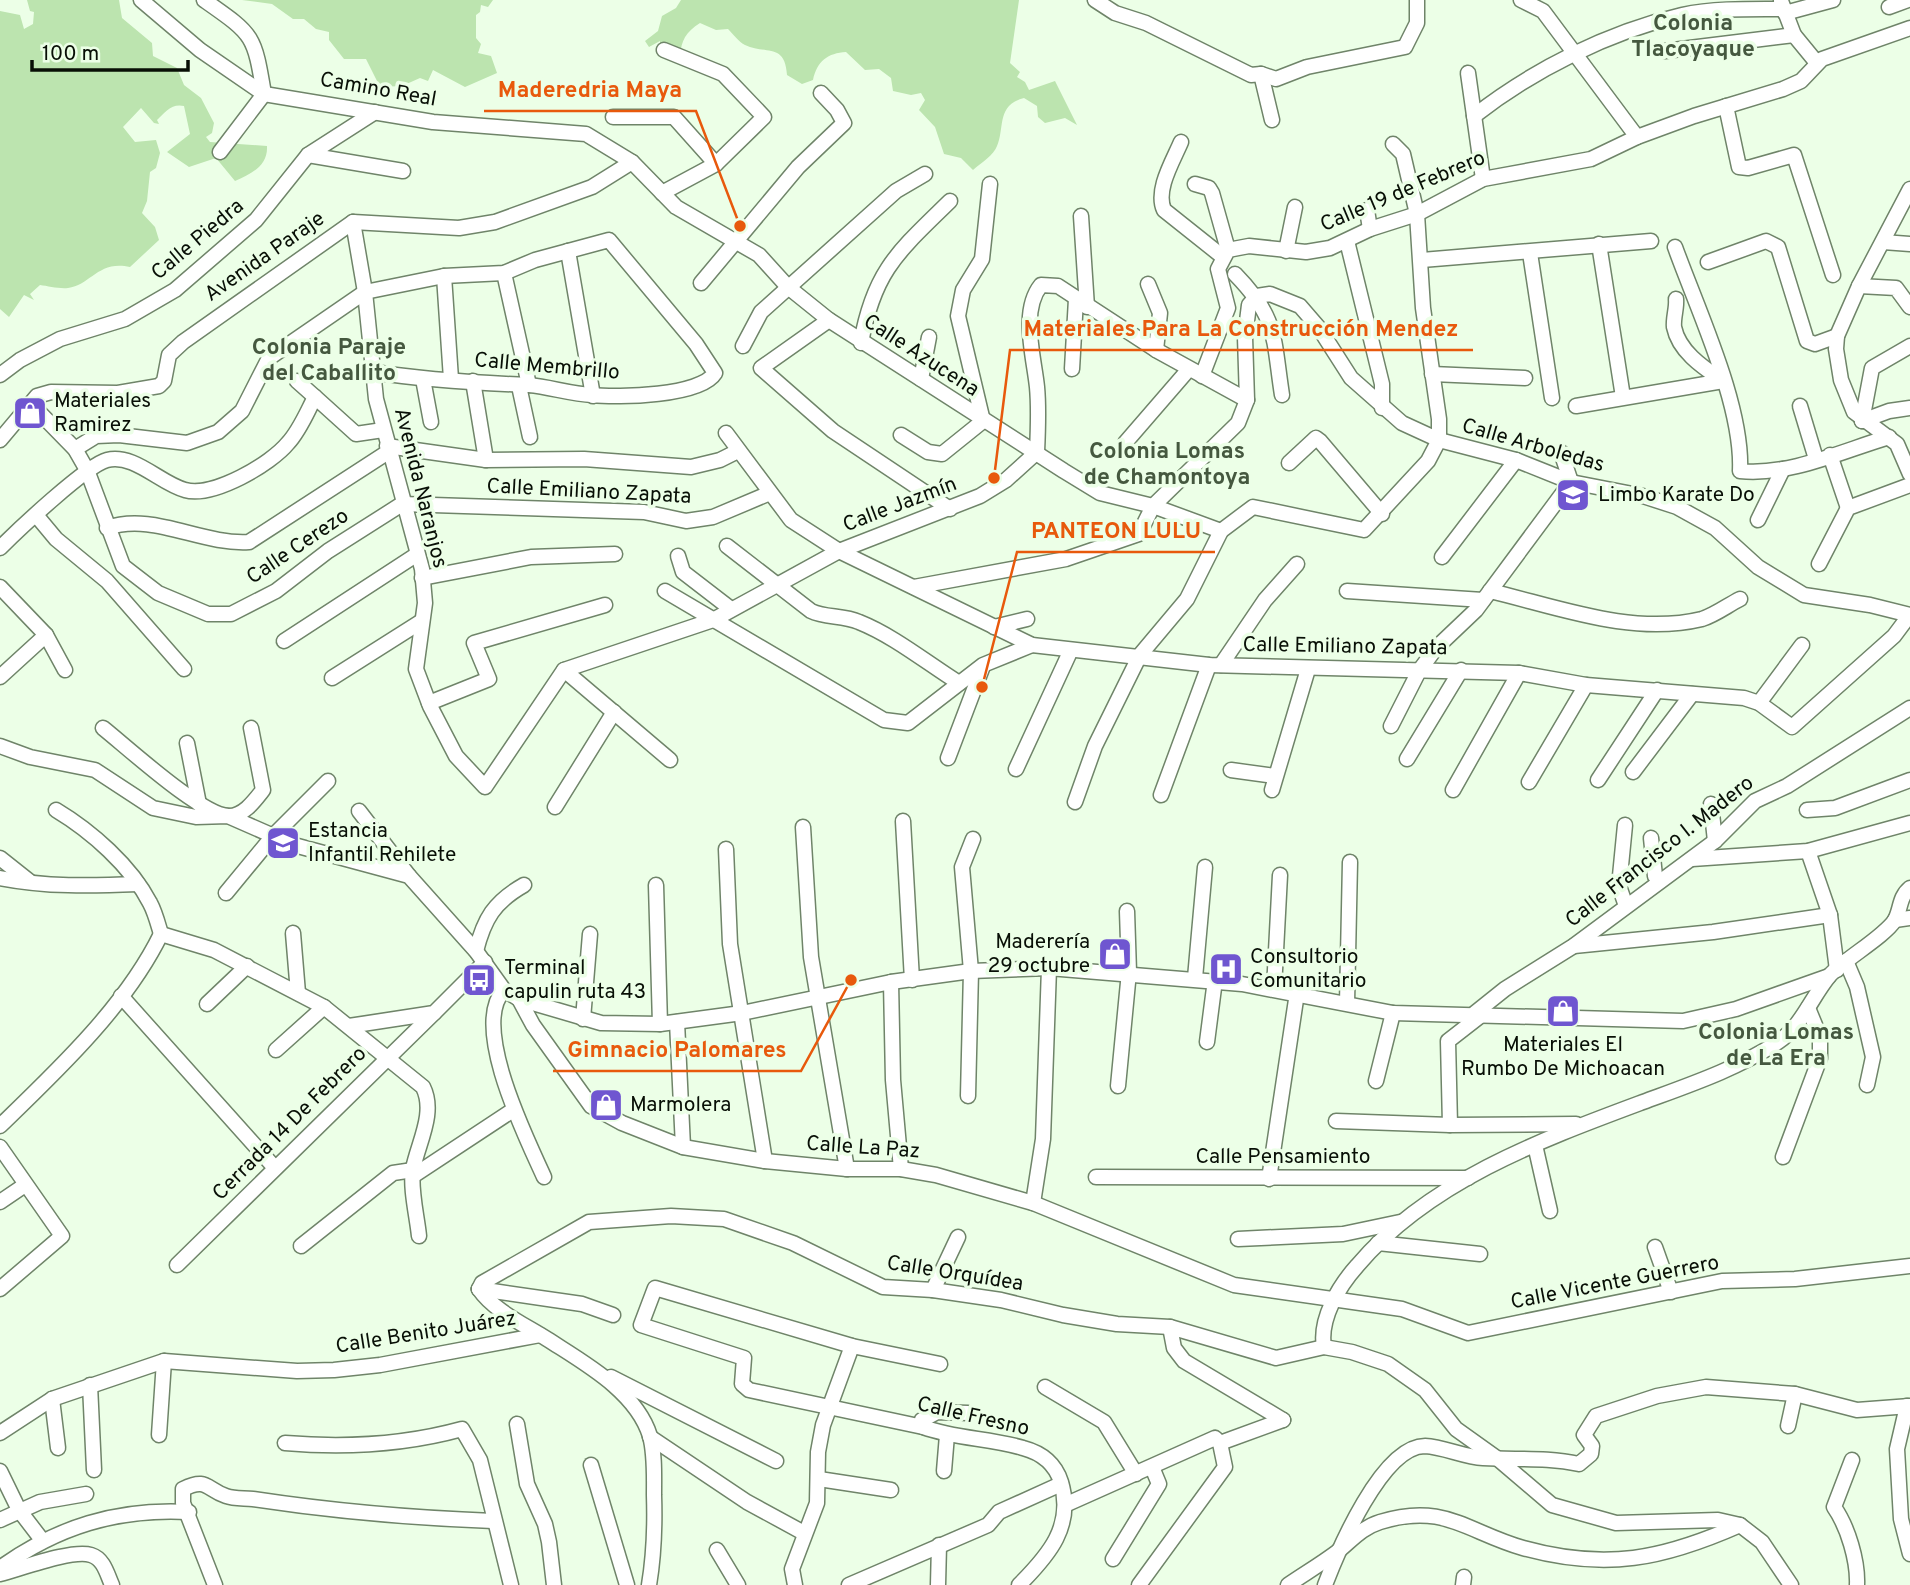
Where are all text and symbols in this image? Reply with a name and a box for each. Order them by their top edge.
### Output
district label: Colonia Tlacoyaque [1631,10,1755,65]
scale bar [32,28,187,72]
text: 100 m [42,41,99,68]
street label: Camino Real [318,66,438,114]
callout: Maderedria Maya [484,67,696,111]
text: Maderedria Maya [498,77,682,106]
street label: Calle 19 de Febrero [1316,145,1490,239]
street label: Calle Piedra [146,193,250,287]
street label: Avenida Paraje [200,206,330,308]
callout: Materiales Para La Construcción Mendez [1010,306,1473,350]
street label: Calle Azucena [858,309,984,403]
text: Materiales Para La Construcción Mendez [1023,316,1459,345]
district label: Colonia Paraje del Caballito [252,334,406,389]
street label: Calle Membrillo [473,347,621,387]
place label: Materiales Ramirez [54,388,151,439]
shop icon: Materiales Ramirez [11,394,49,432]
street label: Avenida Naranjos [387,405,453,571]
street label: Calle Arboledas [1459,413,1607,479]
district label: Colonia Lomas de Chamontoya [1084,438,1250,493]
street label: Calle Jazmín [839,471,961,539]
street label: Calle Emiliano Zapata [486,473,692,511]
school or university icon: Limbo Karate Do [1554,476,1592,514]
place label: Limbo Karate Do [1598,482,1755,509]
street label: Calle Cerezo [242,503,354,591]
callout: PANTEON LULU [1017,508,1215,552]
text: PANTEON LULU [1031,518,1201,547]
street label: Calle Emiliano Zapata [1242,632,1448,662]
street label: Calle Francisco I. Madero [1560,770,1760,934]
place label: Estancia Infantil Rehilete [308,818,456,869]
school or university icon: Estancia Infantil Rehilete [264,824,302,862]
place label: Maderería 29 octubre [987,929,1090,980]
shop icon: Maderería 29 octubre [1096,935,1134,973]
place label: Consultorio Comunitario [1250,944,1366,995]
hospital icon: Consultorio Comunitario [1207,950,1245,988]
place label: Terminal capulin ruta 43 [504,955,646,1006]
bus stop icon: Terminal capulin ruta 43 [460,961,498,999]
shop icon: Materiales El Rumbo De Michoacan [1544,992,1582,1030]
district label: Colonia Lomas de La Era [1698,1019,1854,1074]
callout: Gimnacio Palomares [553,1027,801,1071]
place label: Materiales El Rumbo De Michoacan [1461,1032,1665,1083]
text: Gimnacio Palomares [567,1037,787,1066]
street label: Cerrada 14 De Febrero [207,1041,373,1207]
shop icon: Marmolera [587,1086,625,1124]
place label: Marmolera [630,1092,731,1119]
street label: Calle La Paz [805,1131,921,1165]
street label: Calle Pensamiento [1195,1144,1371,1171]
street label: Calle Orquídea [885,1250,1025,1298]
street label: Calle Vicente Guerrero [1508,1250,1722,1316]
street label: Calle Benito Juárez [334,1305,518,1361]
street label: Calle Fresno [914,1391,1032,1443]

